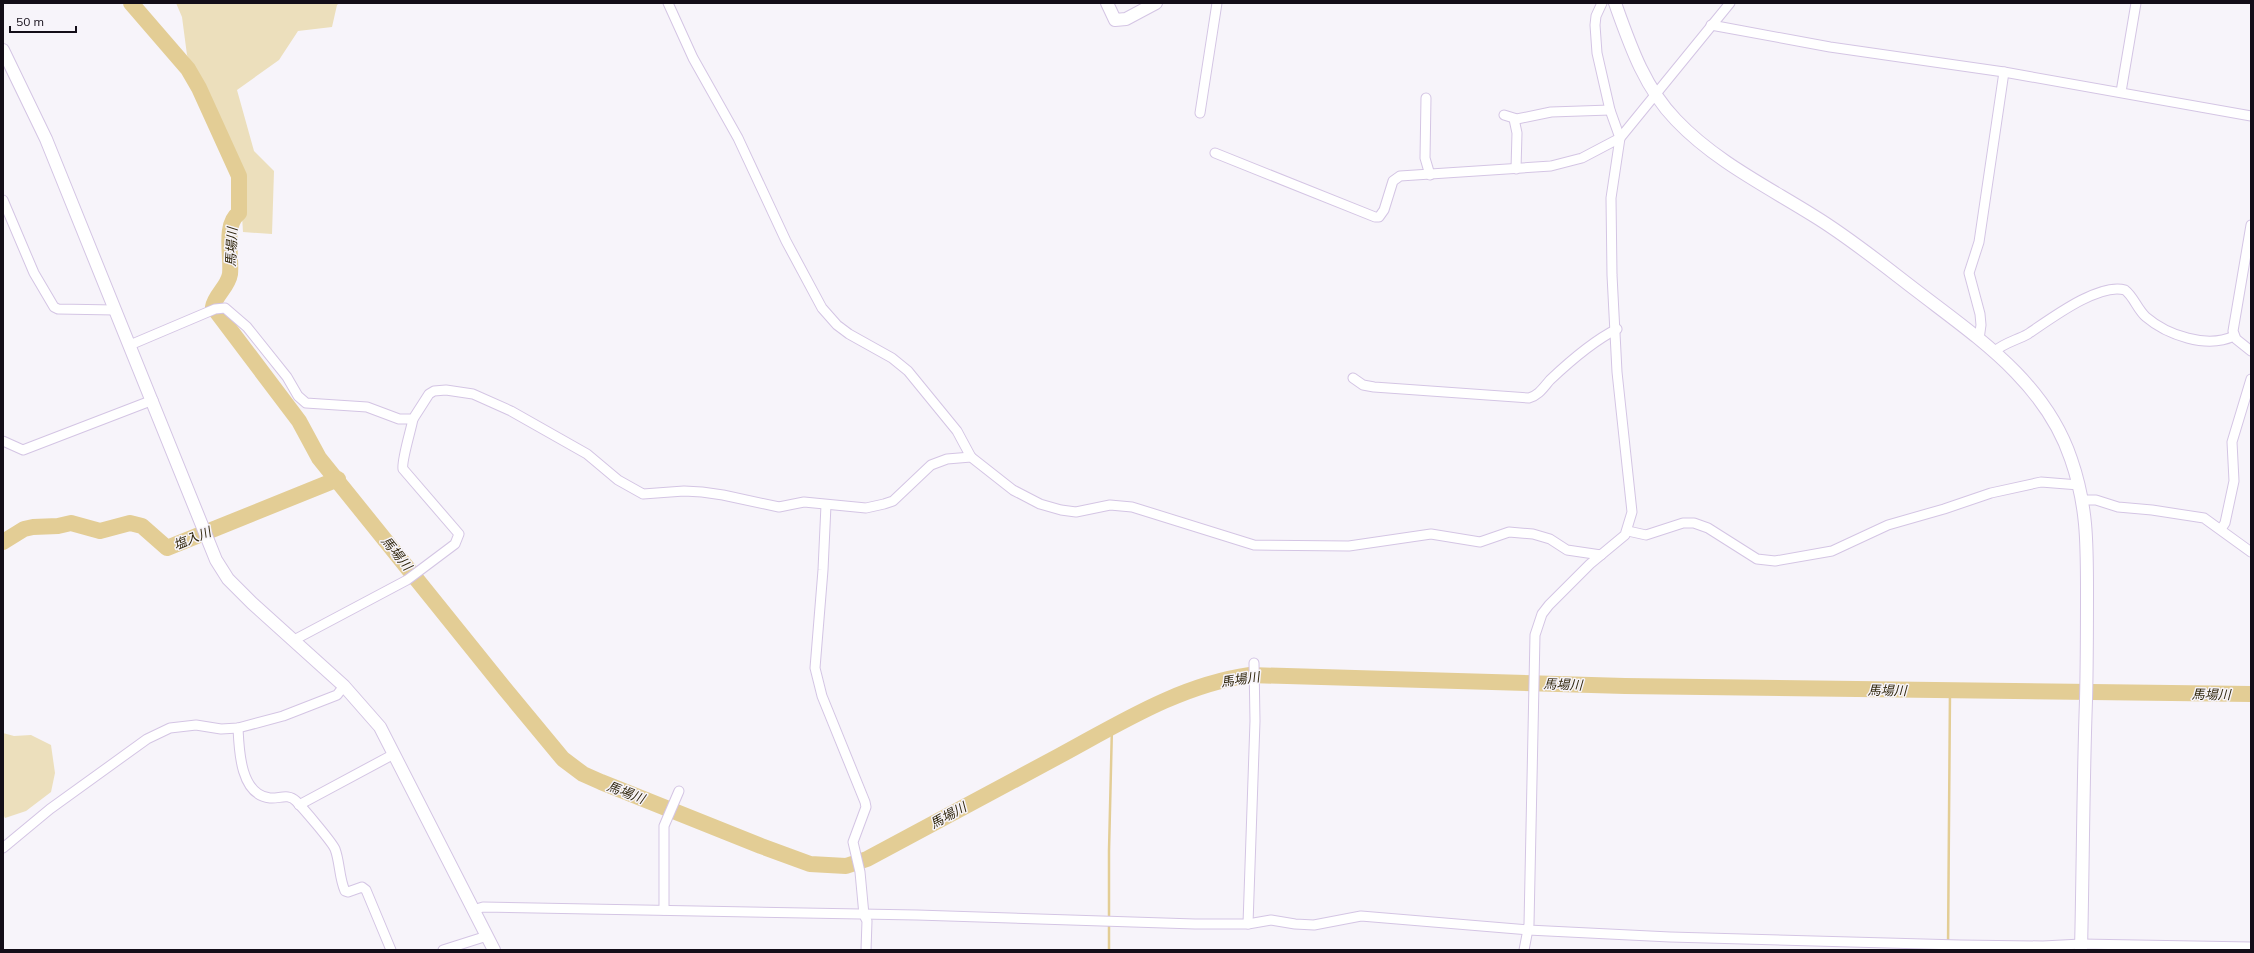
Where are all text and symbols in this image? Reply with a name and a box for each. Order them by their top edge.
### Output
scale bar [10,8,76,34]
text: 50 m [16,14,44,29]
water label: 馬場川 [222,225,240,267]
water label: 塩入川 [171,523,215,553]
water label: 馬場川 [379,533,417,575]
water label: 馬場川 [1220,668,1262,690]
water label: 馬場川 [1543,675,1585,693]
water label: 馬場川 [1867,682,1909,698]
water label: 馬場川 [2191,686,2233,702]
water label: 馬場川 [605,778,649,807]
water label: 馬場川 [927,798,971,831]

